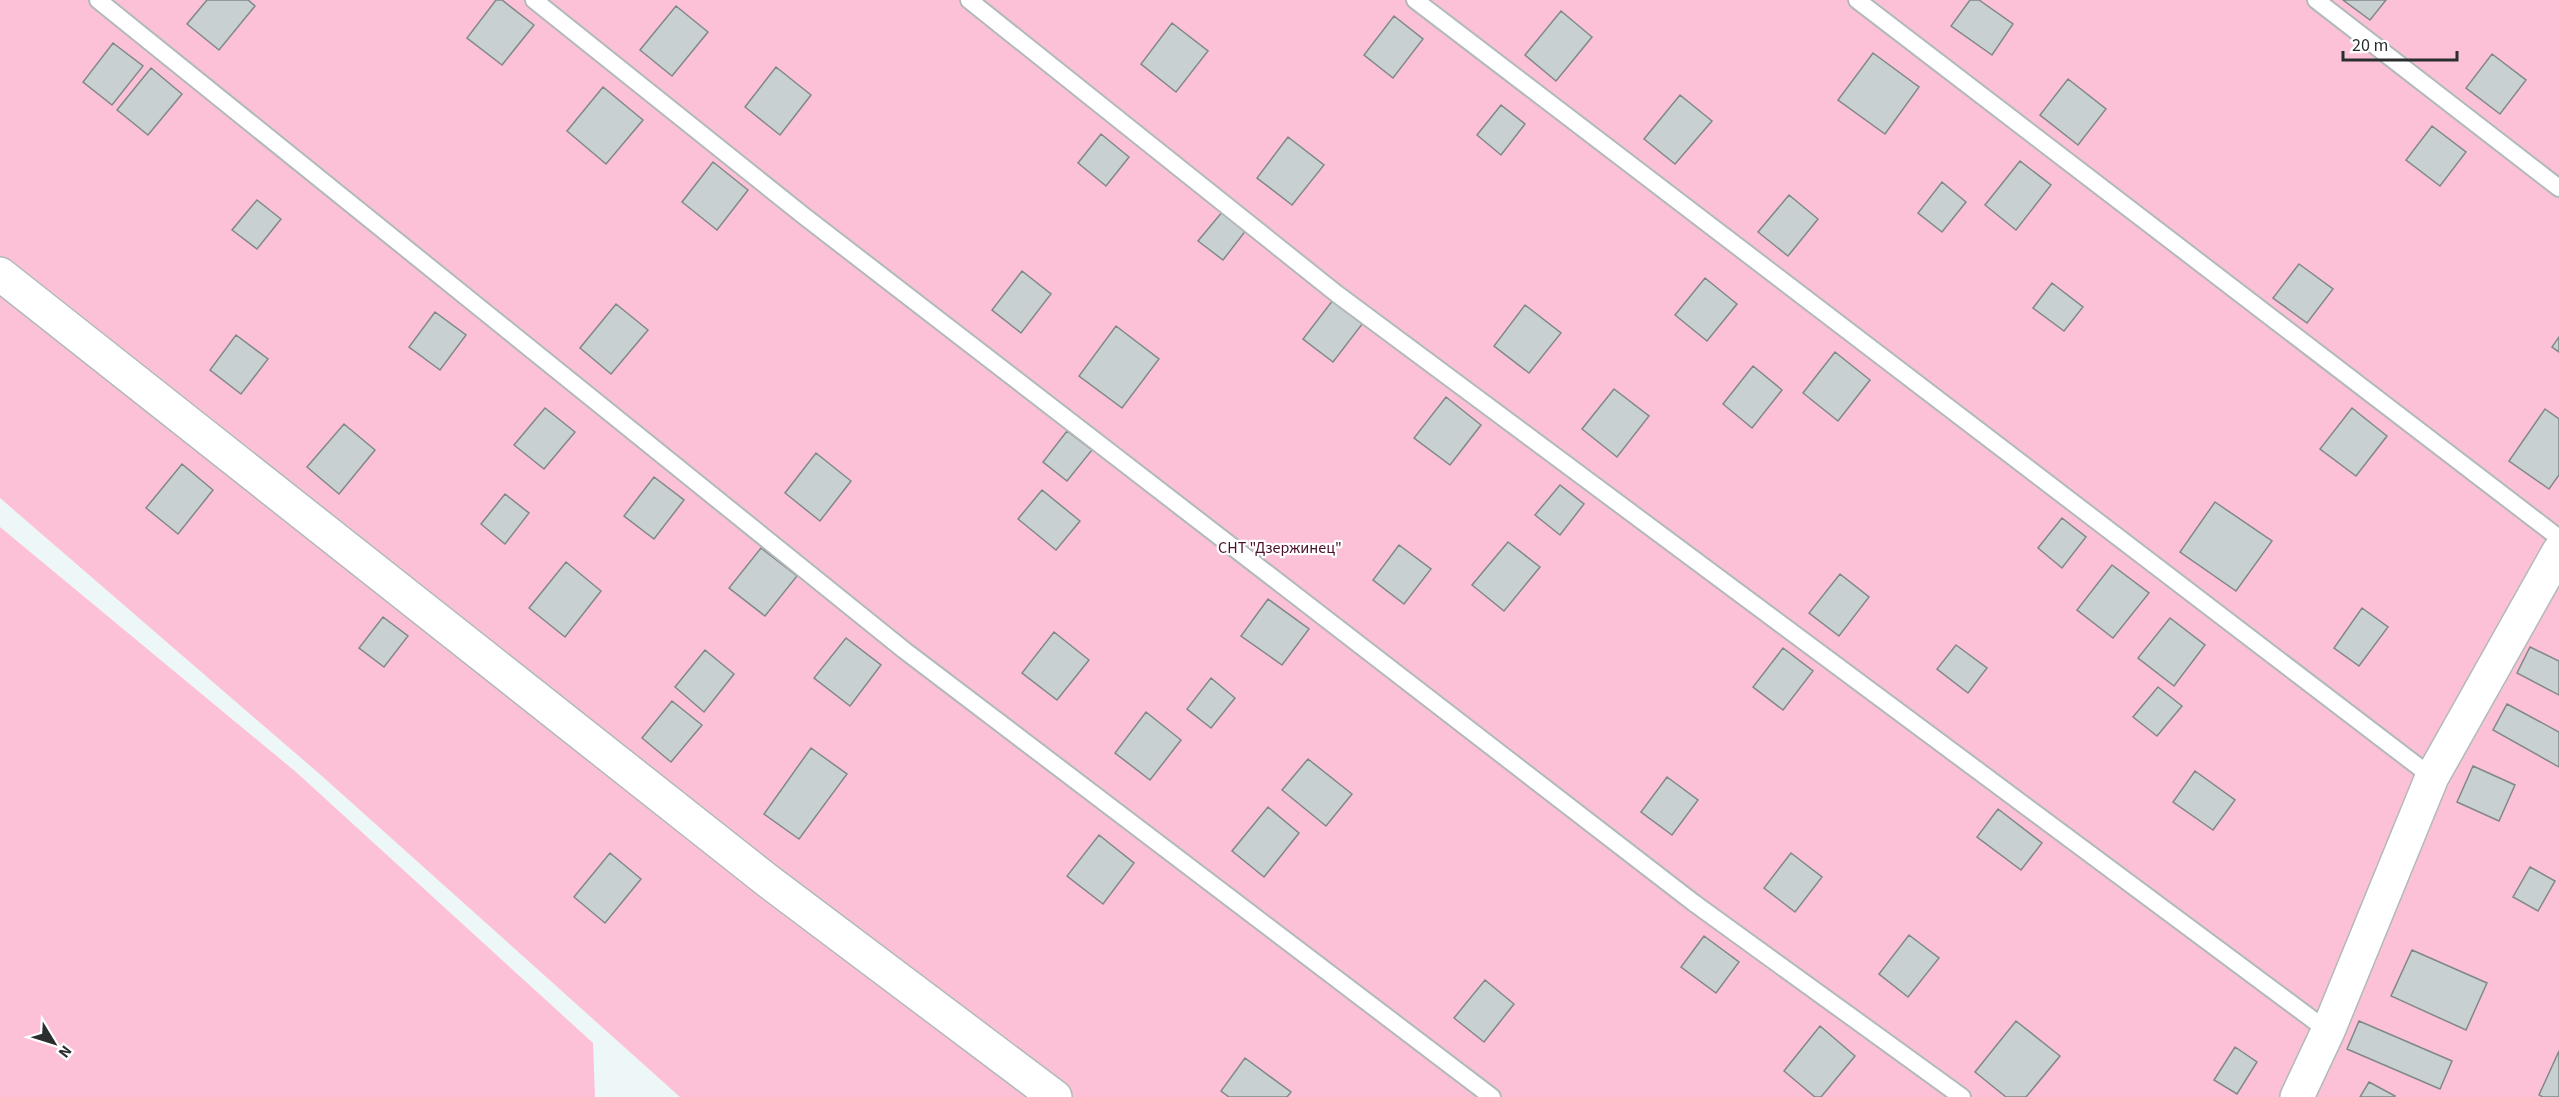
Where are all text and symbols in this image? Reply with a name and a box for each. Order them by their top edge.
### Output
scale bar [2343,24,2457,62]
text: 20 m [2352,33,2388,58]
park label: СНТ "Дзержинец" [1218,537,1342,559]
north arrow [24,1013,84,1073]
text: N [53,1041,77,1063]

